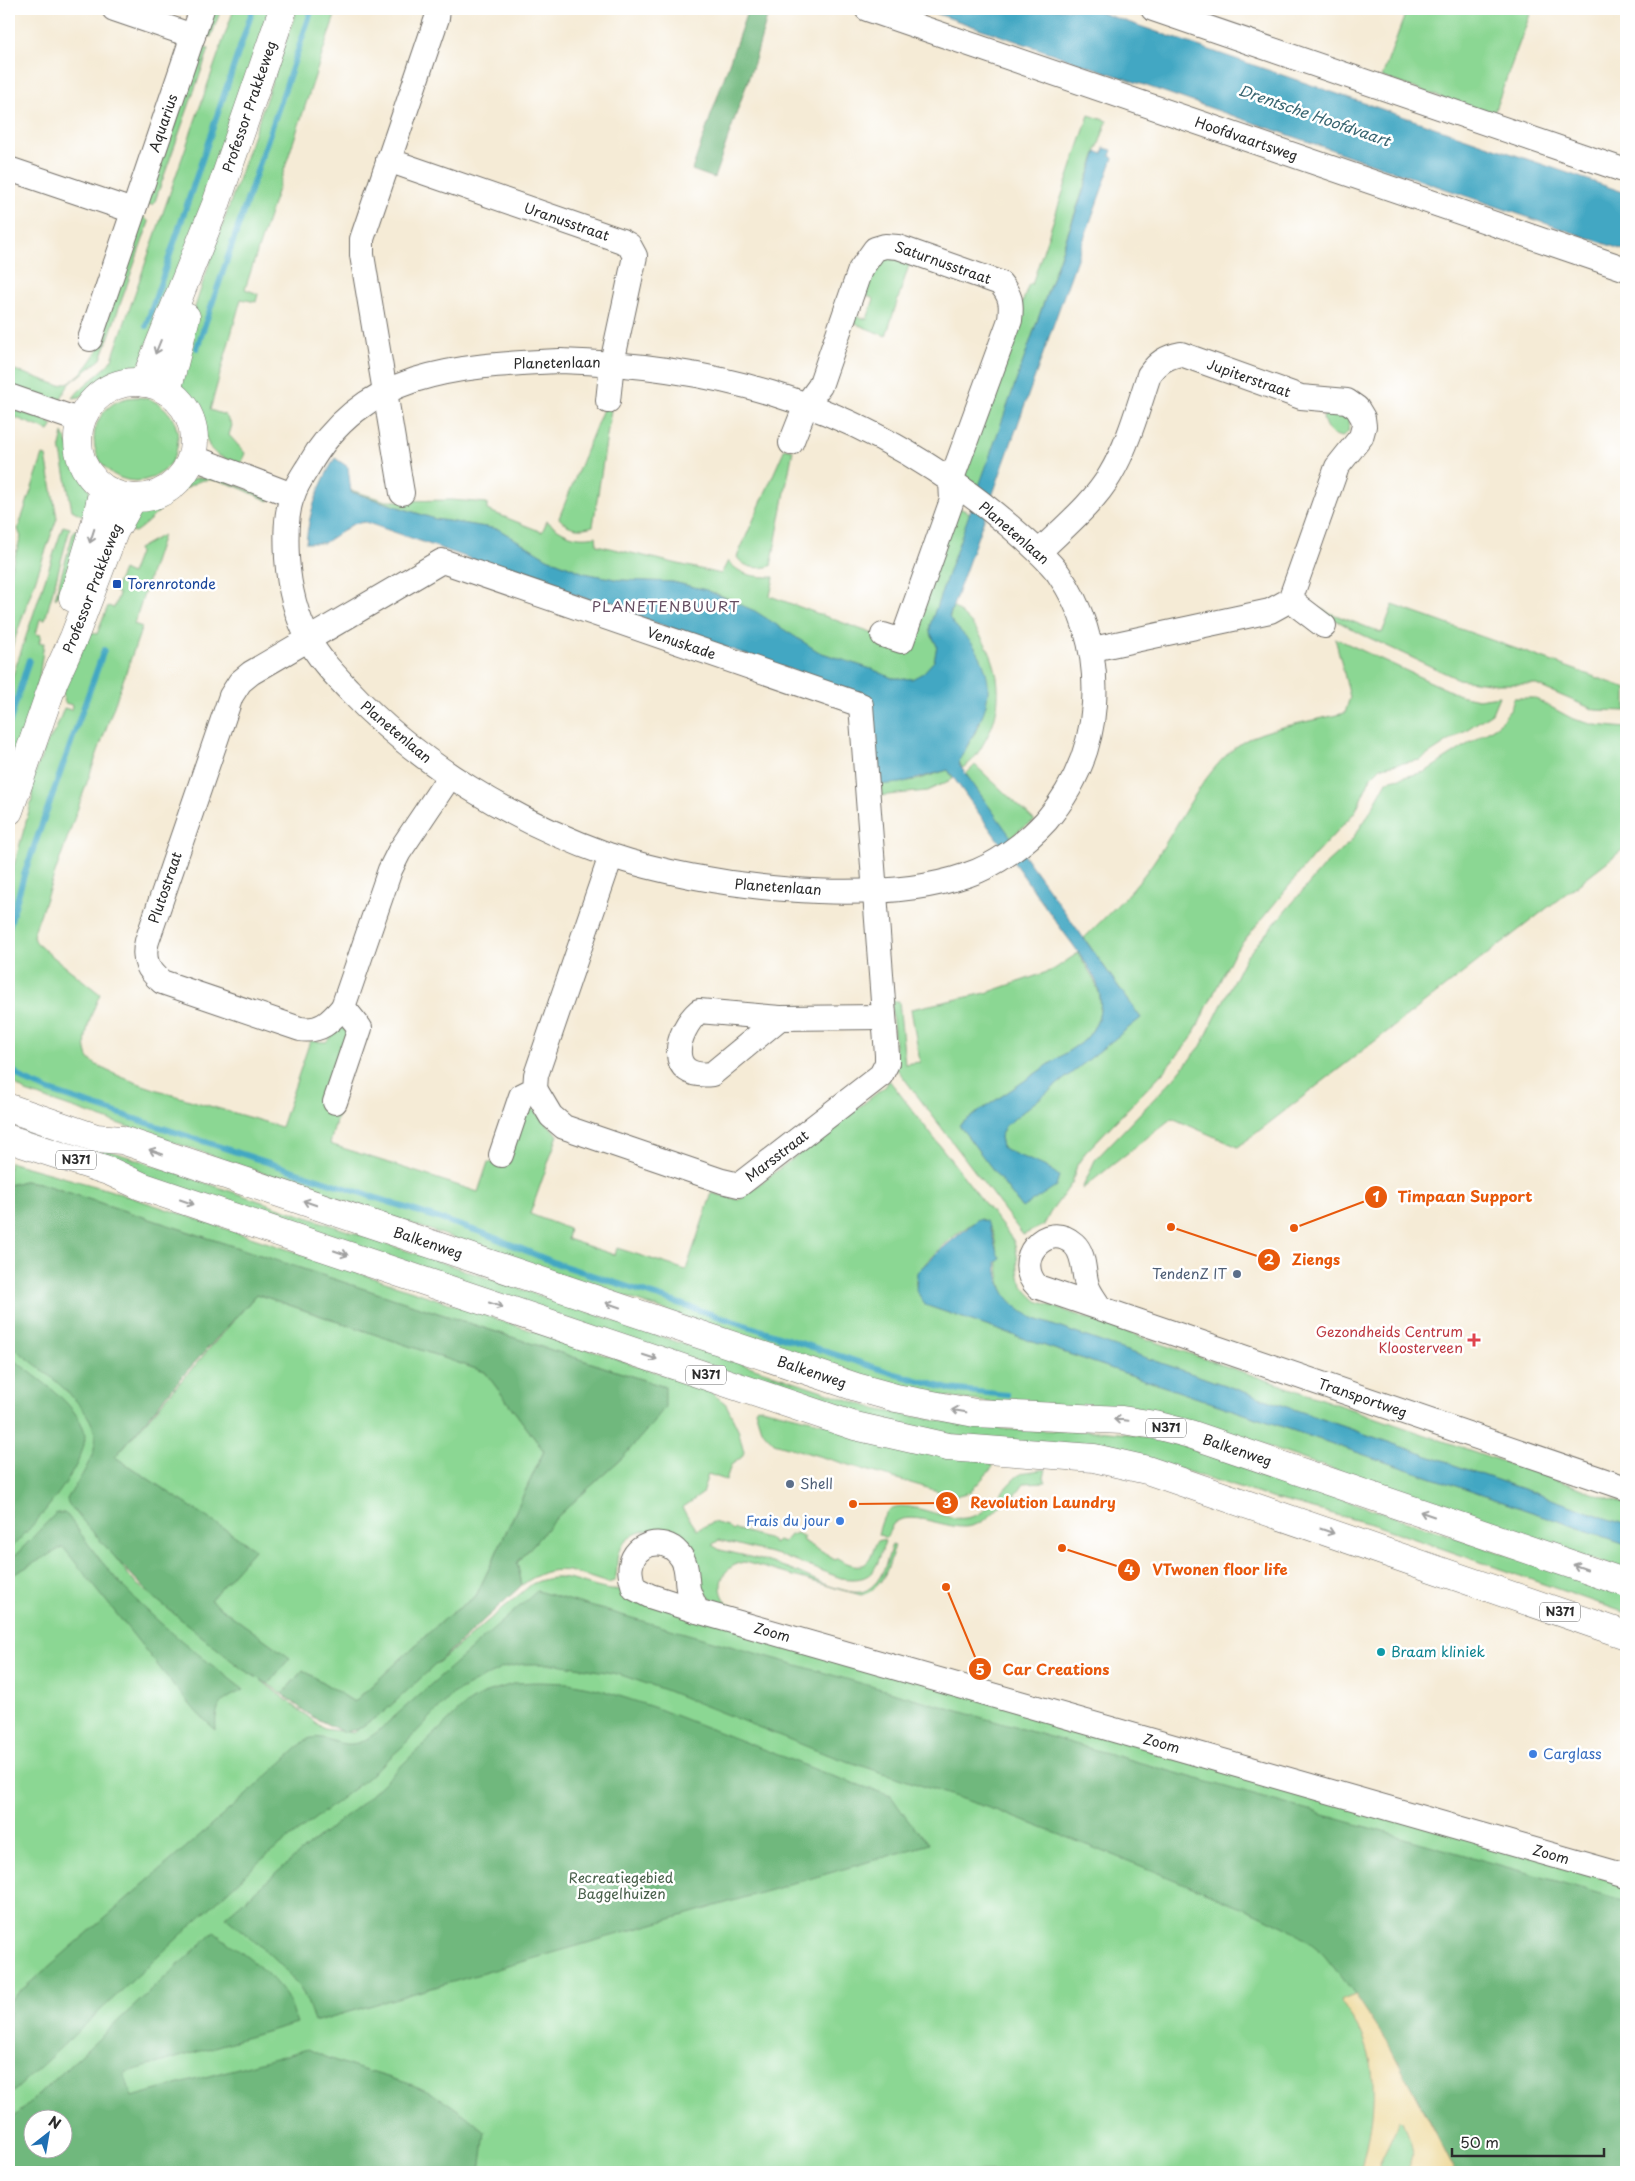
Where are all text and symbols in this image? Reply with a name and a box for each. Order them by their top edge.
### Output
street label: Professor Prakkeweg [217,38,281,175]
water label: Drentsche Hoofdvaart [1236,78,1395,152]
street label: Aquarius [143,91,182,155]
street label: Hoofdvaartsweg [1192,111,1301,166]
street label: Uranusstraat [521,197,613,246]
street label: Saturnusstraat [892,236,994,289]
one-way arrow [153,339,163,354]
street label: Planetenlaan [513,351,601,374]
street label: Jupiterstraat [1204,353,1294,403]
street label: Planetenlaan [975,496,1054,569]
street label: Professor Prakkeweg [57,519,127,657]
one-way arrow [86,528,96,544]
place label: Torenrotonde [127,573,216,594]
marker: Torenrotonde [111,578,123,590]
district label: PLANETENBUURT [592,594,740,617]
street label: Venuskade [644,621,719,664]
street label: Planetenlaan [356,696,436,768]
street label: Plutostraat [143,849,187,926]
street label: Planetenlaan [734,873,822,900]
street label: Marsstraat [741,1125,813,1186]
one-way arrow [148,1146,164,1156]
road number: N371 [56,1150,96,1170]
callout: Timpaan Support [1364,1182,1542,1212]
text: 1 [1372,1184,1380,1207]
text: Timpaan Support [1398,1184,1532,1207]
one-way arrow [179,1197,195,1207]
one-way arrow [302,1198,318,1208]
street label: Balkenweg [391,1221,466,1264]
callout: Ziengs [1257,1245,1350,1275]
text: 2 [1264,1247,1275,1270]
text: Ziengs [1292,1247,1340,1270]
one-way arrow [333,1249,349,1259]
place label: TendenZ IT [1152,1263,1227,1284]
marker: TendenZ IT [1231,1268,1243,1280]
one-way arrow [605,1300,621,1310]
one-way arrow [487,1301,503,1310]
place label: Gezondheids Centrum Kloosterveen [1316,1321,1463,1358]
marker: Gezondheids Centrum Kloosterveen [1467,1333,1481,1347]
street label: Balkenweg [774,1350,850,1393]
one-way arrow [641,1353,657,1362]
road number: N371 [686,1366,726,1384]
street label: Transportweg [1315,1373,1410,1422]
one-way arrow [952,1405,968,1415]
one-way arrow [1114,1415,1130,1425]
road number: N371 [1146,1419,1186,1438]
street label: Balkenweg [1200,1428,1275,1471]
place label: Shell [800,1473,833,1494]
marker: Shell [784,1478,796,1490]
callout: Revolution Laundry [935,1488,1126,1518]
text: 3 [942,1490,952,1513]
text: Revolution Laundry [970,1490,1116,1513]
one-way arrow [1419,1509,1435,1518]
place label: Frais du jour [746,1510,830,1531]
marker: Frais du jour [834,1515,846,1527]
one-way arrow [1319,1527,1334,1536]
callout: VTwonen floor life [1117,1555,1299,1585]
text: 4 [1124,1557,1134,1580]
text: VTwonen floor life [1152,1557,1288,1580]
one-way arrow [1573,1562,1588,1571]
road number: N371 [1540,1602,1580,1621]
street label: Zoom [752,1617,793,1647]
place label: Braam kliniek [1391,1641,1486,1662]
marker: Braam kliniek [1375,1646,1387,1658]
callout: Car Creations [967,1654,1119,1684]
text: 5 [975,1657,985,1680]
text: Car Creations [1002,1657,1110,1680]
street label: Zoom [1141,1728,1182,1758]
place label: Carglass [1543,1743,1602,1764]
marker: Carglass [1527,1748,1539,1760]
street label: Zoom [1530,1839,1572,1869]
park label: Recreatiegebied Baggelhuizen [569,1867,674,1904]
north arrow [22,2108,72,2158]
text: N [45,2111,65,2134]
scale bar [1452,2126,1605,2158]
text: 50 m [1460,2130,1499,2153]

